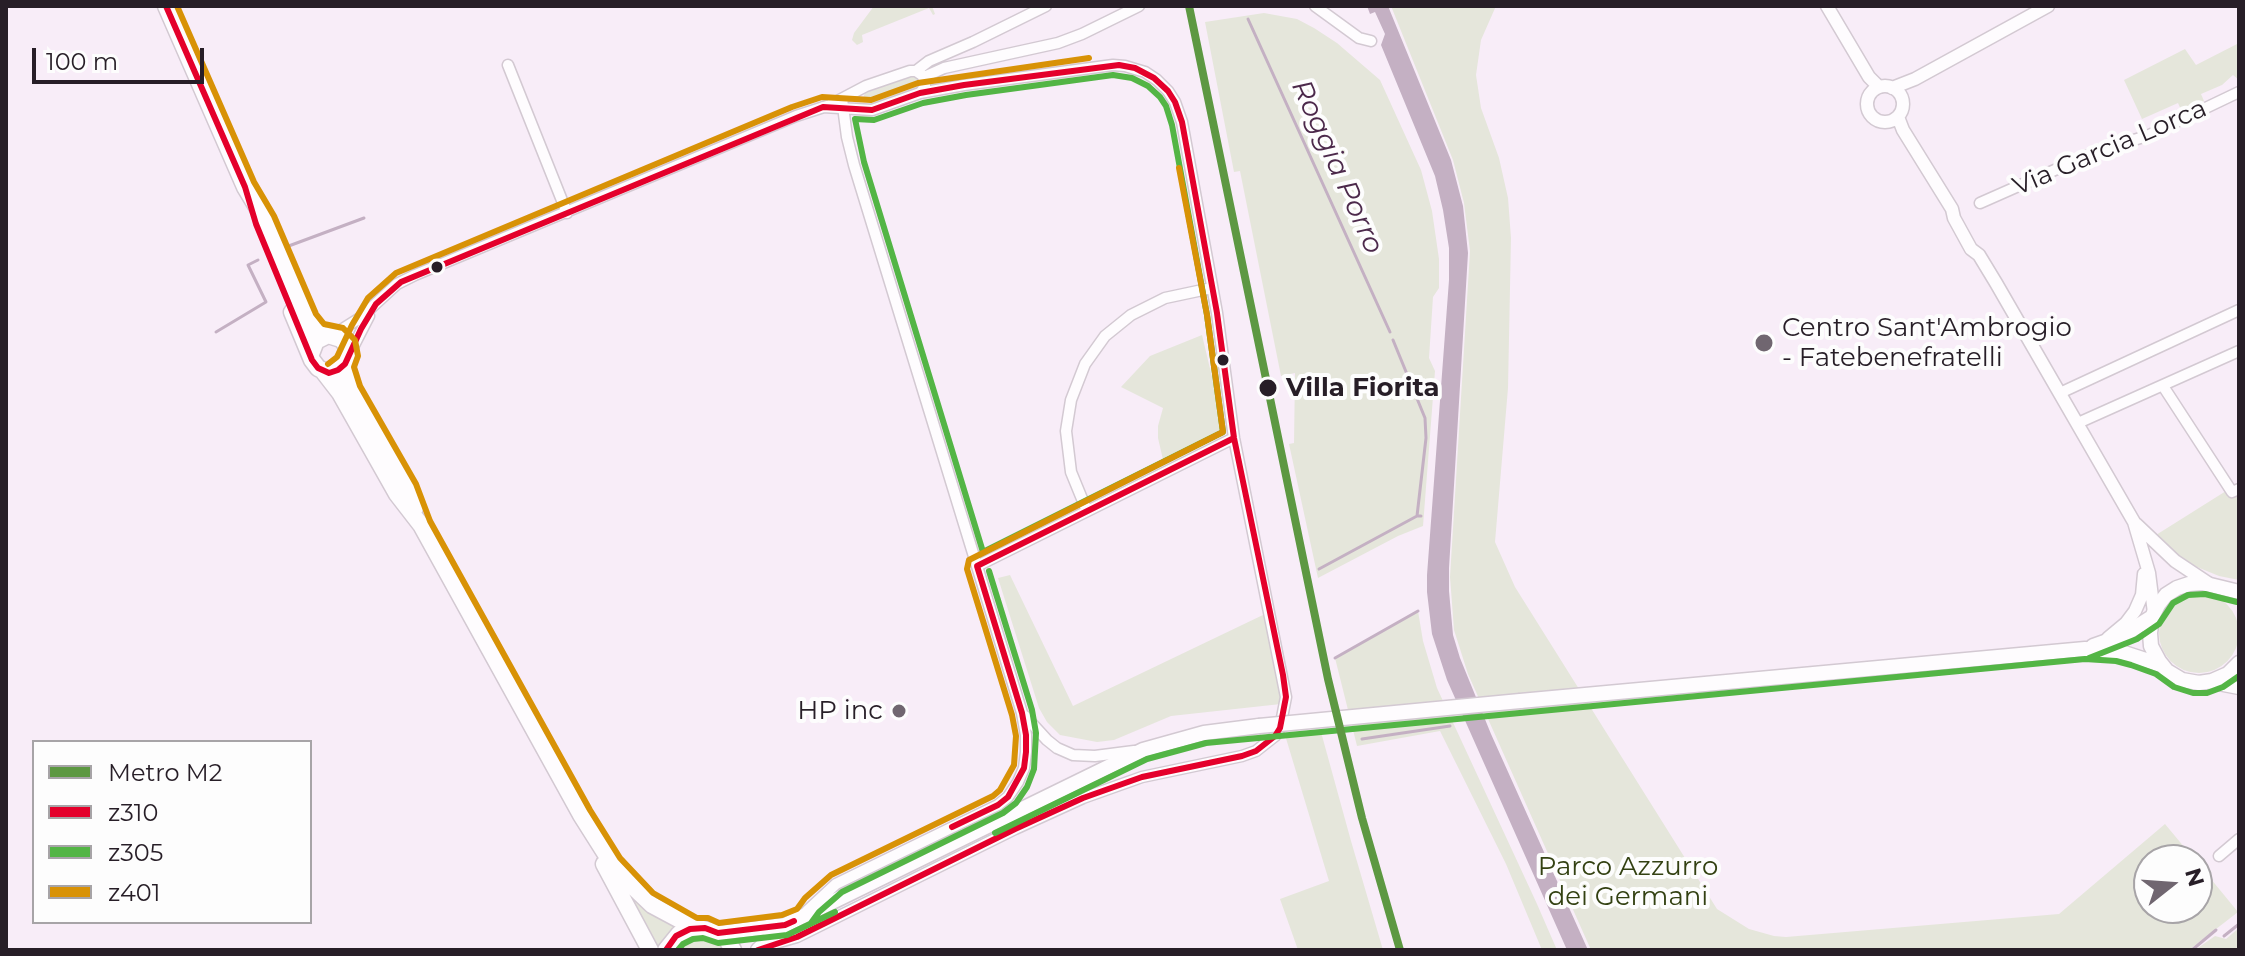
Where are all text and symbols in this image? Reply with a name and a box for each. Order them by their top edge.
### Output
scale bar [36,32,208,82]
text: 100 m [46,47,118,76]
water label: Roggia Porro [1284,75,1390,259]
street label: Via Garcia Lorca [2008,93,2212,203]
unlabelled marker [429,259,445,275]
place label: Centro Sant'Ambrogio - Fatebenefratelli [1782,312,2072,374]
marker: Centro Sant'Ambrogio - Fatebenefratelli [1753,332,1775,354]
unlabelled marker [1215,352,1231,368]
place label: Villa Fiorita [1286,372,1439,404]
marker: Villa Fiorita [1257,377,1279,399]
place label: HP inc [797,695,883,727]
marker: HP inc [890,702,908,720]
legend [32,740,312,924]
text: Metro M2 [108,758,222,787]
text: z310 [108,798,158,827]
text: z305 [108,838,163,867]
north arrow [2133,844,2213,924]
park label: Parco Azzurro dei Germani [1538,851,1718,912]
text: N [2179,865,2210,890]
text: z401 [108,878,160,907]

